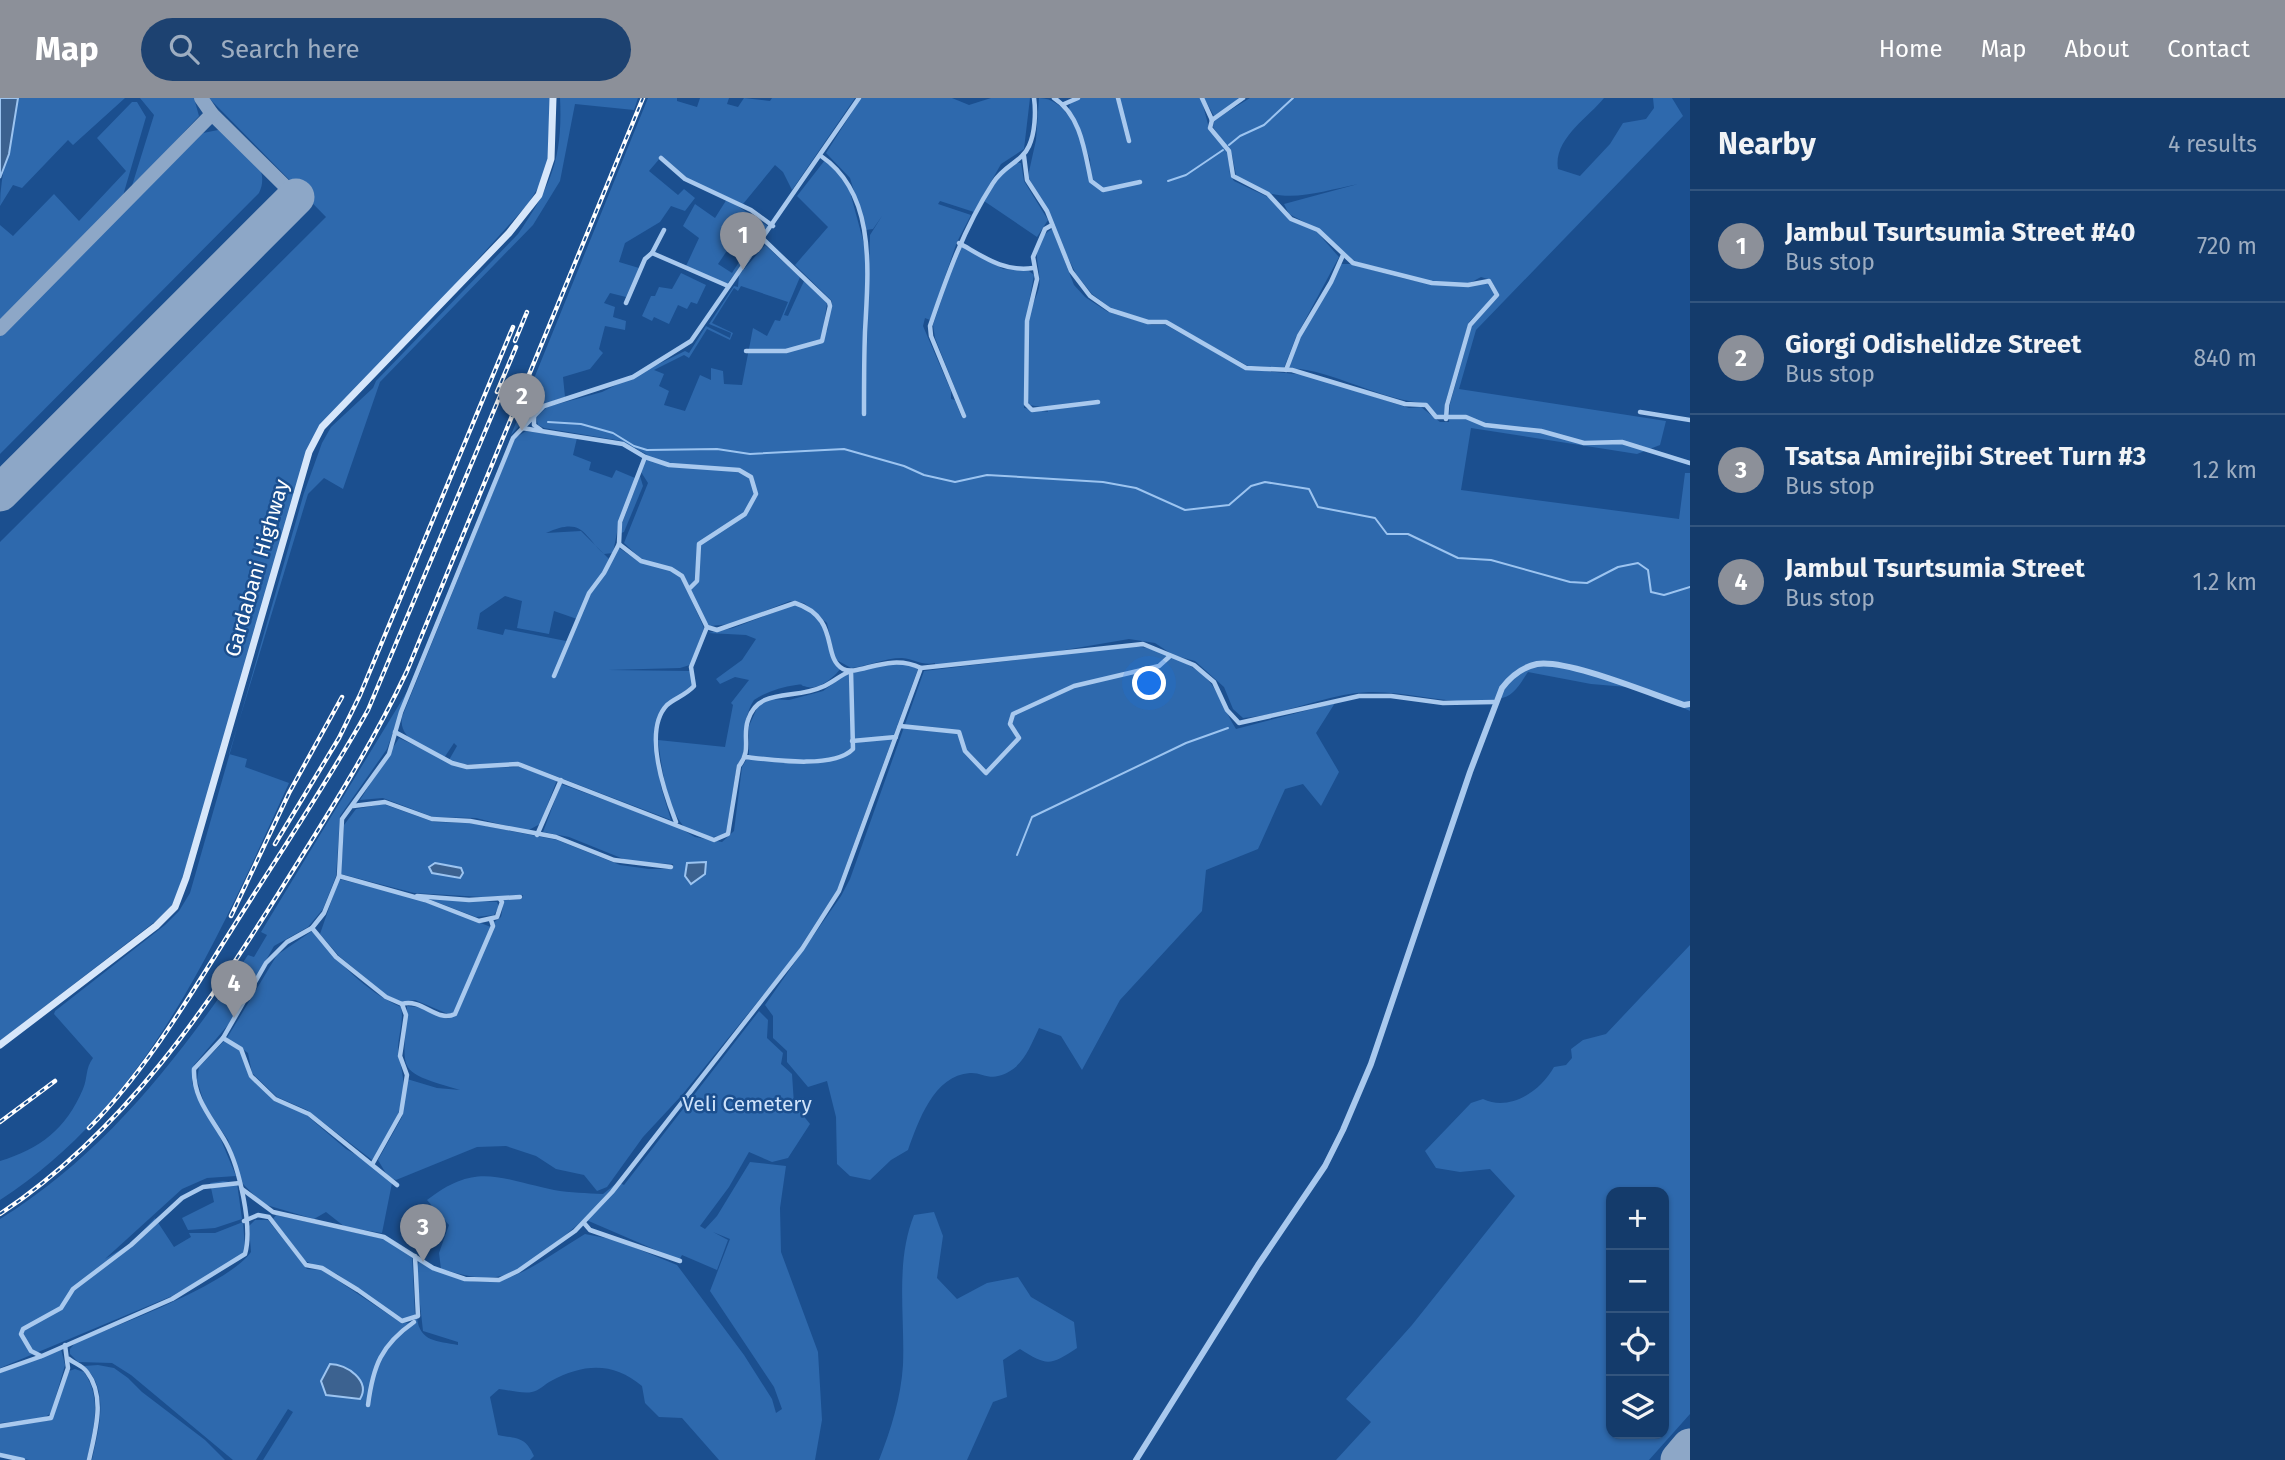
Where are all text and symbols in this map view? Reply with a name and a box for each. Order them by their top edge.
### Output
search box [141,18,631,81]
text: Map [35,29,99,69]
icon: search [165,30,203,68]
text: Search here [221,34,360,65]
text: Home [1879,35,1943,63]
text: Map [1981,35,2027,63]
text: About [2065,35,2129,63]
text: Contact [2167,35,2250,63]
text: Nearby [1718,126,1816,162]
text: 4 results [2168,130,2257,158]
pin: 1 [720,212,766,270]
text: Jambul Tsurtsumia Street #40 [1785,217,2135,248]
text: 1 [1736,232,1746,260]
text: 720 m [2197,232,2257,260]
text: Bus stop [1785,248,1875,276]
text: Giorgi Odishelidze Street [1785,329,2081,360]
text: 2 [1735,344,1747,372]
text: 840 m [2193,344,2257,372]
text: Bus stop [1785,360,1875,388]
pin: 2 [499,373,545,431]
text: Tsatsa Amirejibi Street Turn #3 [1785,441,2146,472]
text: 3 [1735,456,1747,484]
text: 1.2 km [2193,456,2257,484]
text: Bus stop [1785,472,1875,500]
street label: Gardabani Highway [219,476,295,660]
text: Jambul Tsurtsumia Street [1785,553,2085,584]
text: 4 [1735,568,1748,596]
text: 1.2 km [2193,568,2257,596]
text: Bus stop [1785,584,1875,612]
your location [1132,666,1166,700]
pin: 4 [211,960,257,1018]
park label: Veli Cemetery [682,1091,812,1117]
map controls [1606,1187,1669,1439]
button: + [1606,1187,1669,1250]
pin: 3 [400,1204,446,1262]
button: − [1606,1250,1669,1313]
button: locate [1606,1313,1669,1376]
button: layers [1606,1376,1669,1439]

